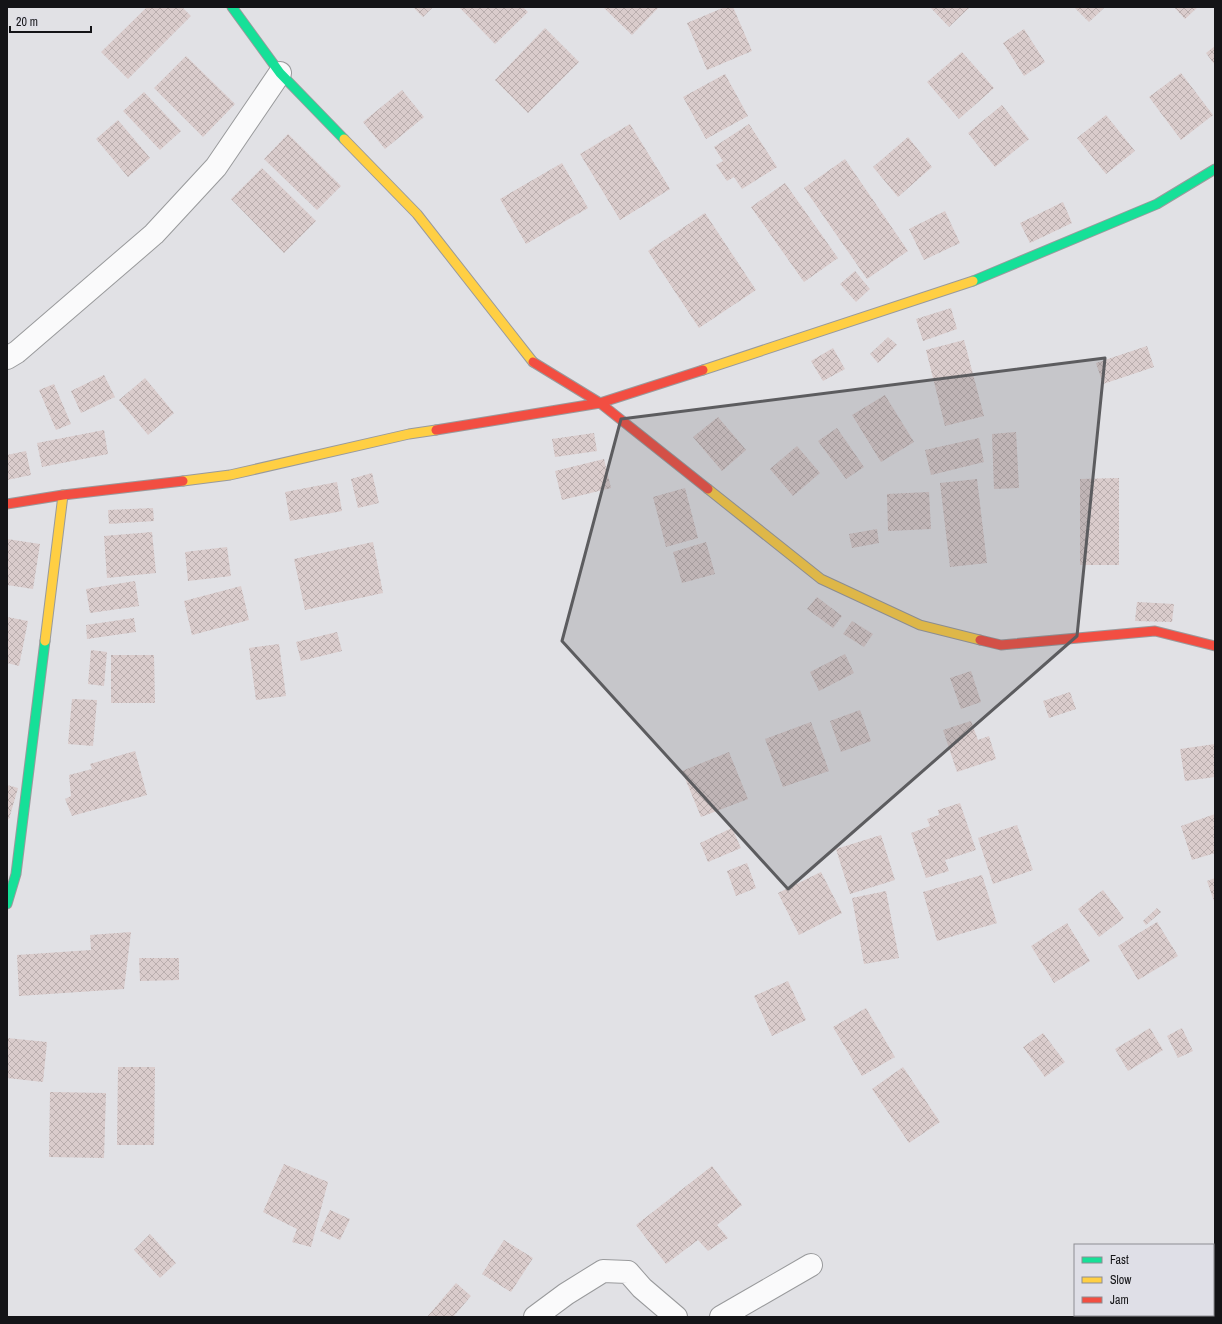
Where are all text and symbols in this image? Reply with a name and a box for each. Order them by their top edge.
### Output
scale bar [10,8,91,34]
text: 20 m [16,14,38,30]
legend [1074,1244,1214,1316]
text: Fast [1110,1252,1129,1268]
text: Slow [1110,1272,1132,1288]
text: Jam [1110,1292,1129,1308]

